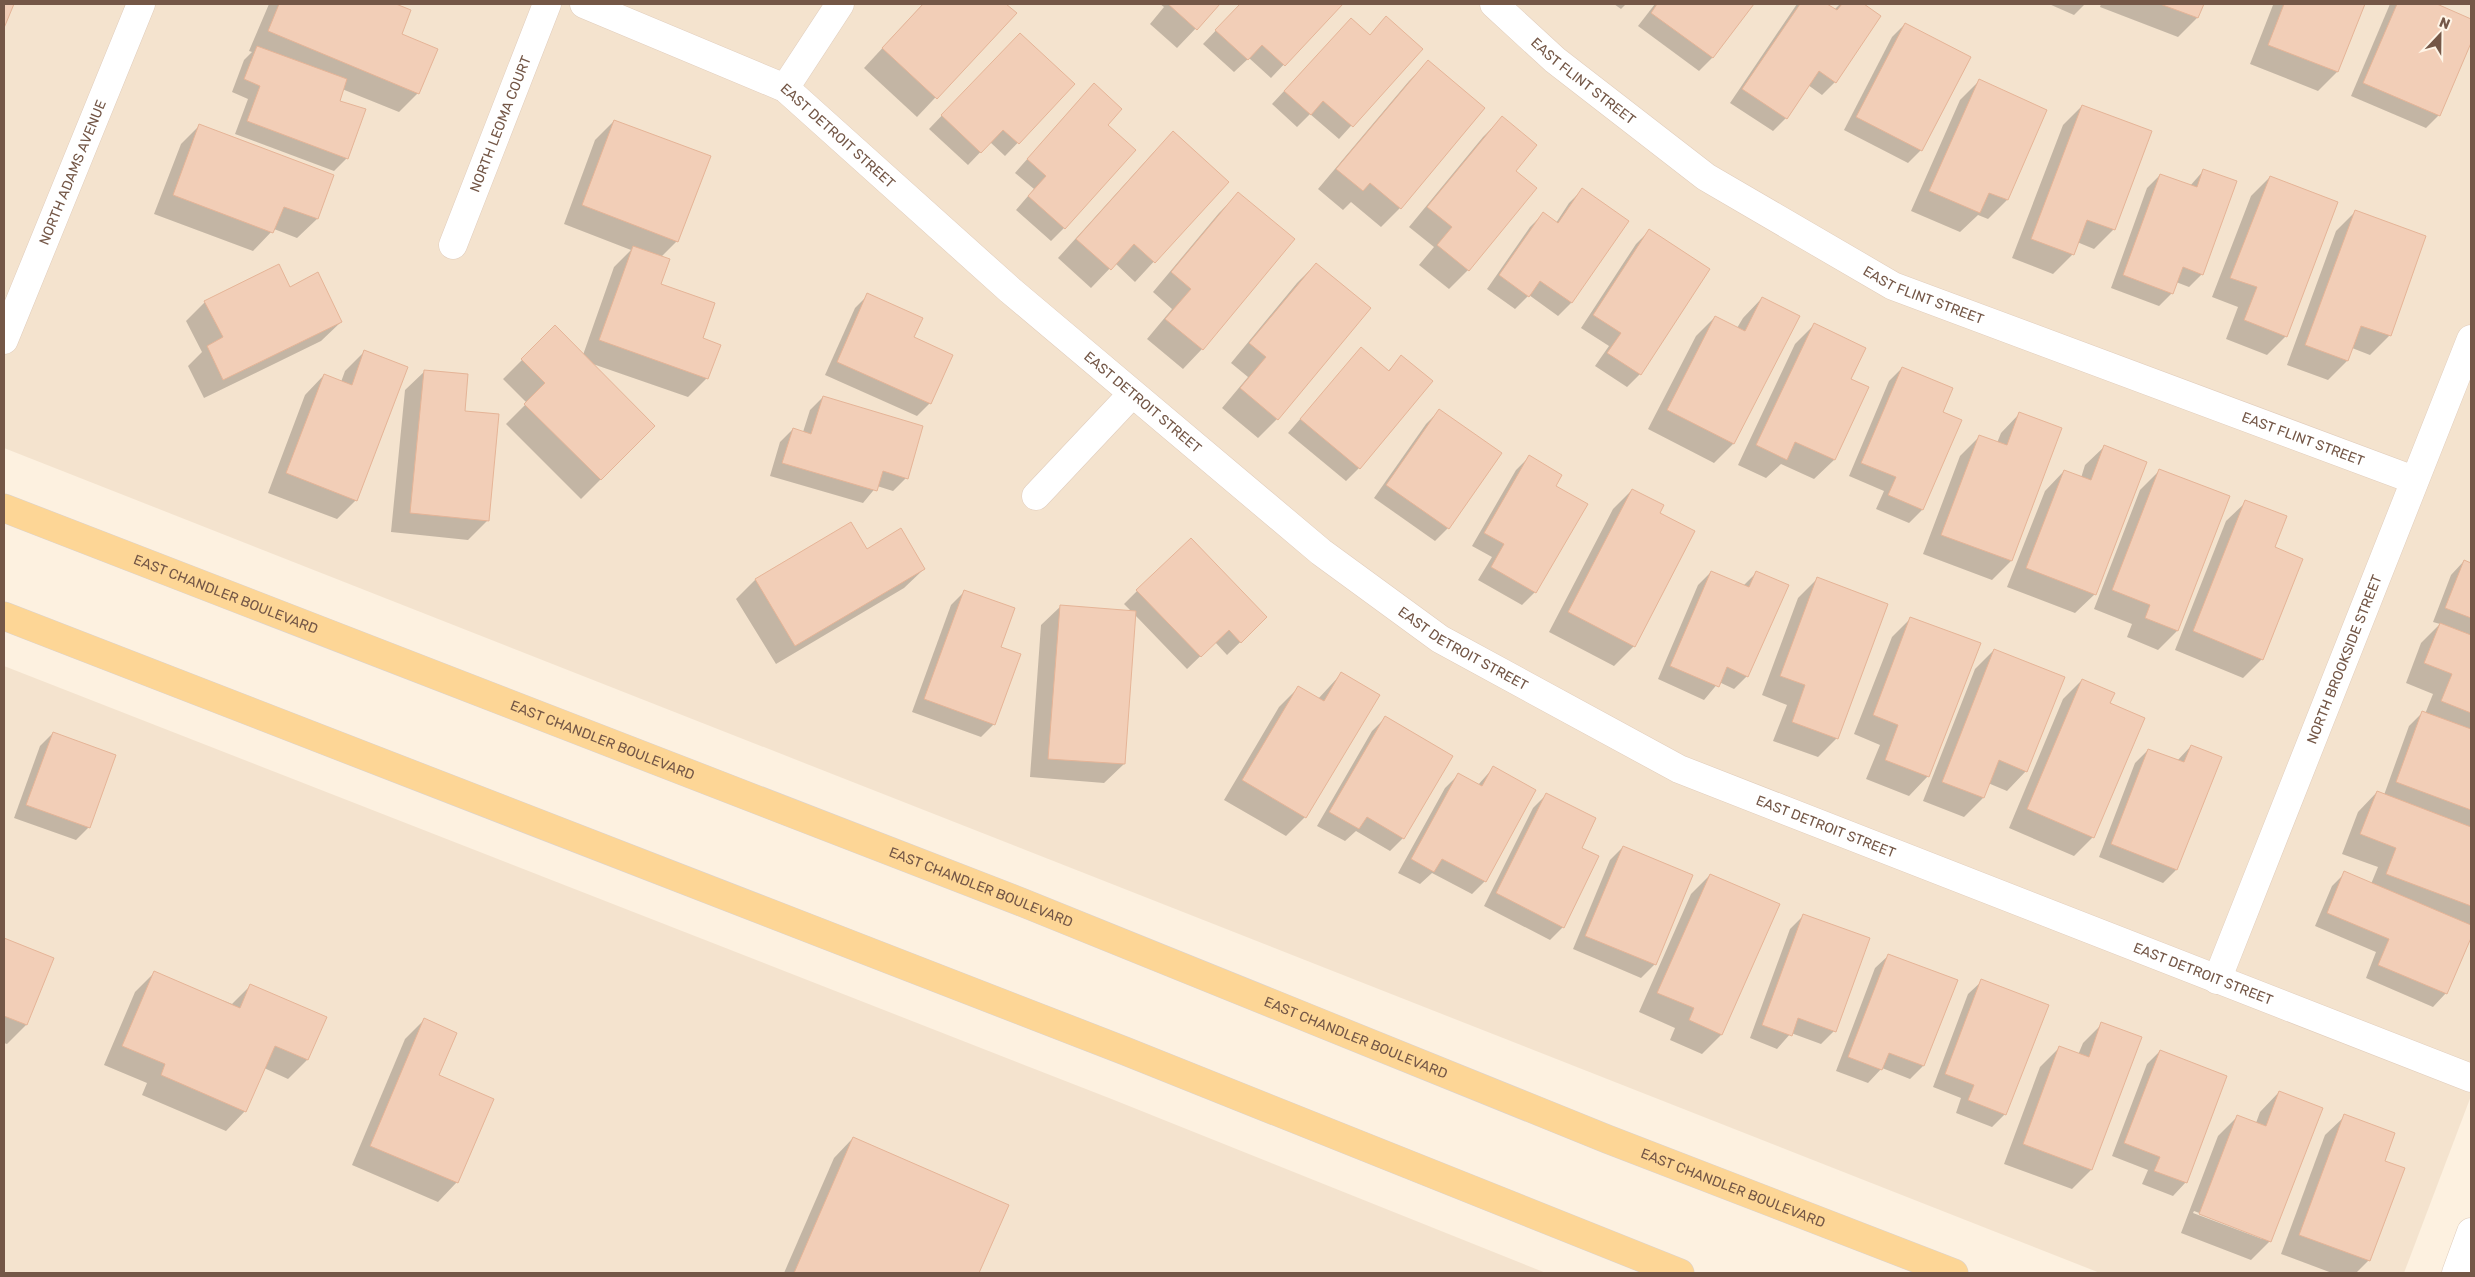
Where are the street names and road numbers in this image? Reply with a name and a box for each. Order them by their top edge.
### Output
street label: EAST FLINT STREET [1527,34,1639,128]
street label: NORTH LEOMA COURT [466,53,535,195]
street label: EAST DETROIT STREET [777,80,899,192]
street label: NORTH ADAMS AVENUE [36,98,110,248]
street label: EAST FLINT STREET [1860,262,1986,328]
street label: EAST DETROIT STREET [1080,348,1205,457]
street label: EAST FLINT STREET [2239,409,2367,470]
street label: EAST CHANDLER BOULEVARD [131,551,320,638]
street label: NORTH BROOKSIDE STREET [2303,572,2386,747]
street label: EAST DETROIT STREET [1395,603,1531,694]
street label: EAST CHANDLER BOULEVARD [508,697,697,784]
street label: EAST DETROIT STREET [1753,792,1898,862]
street label: EAST CHANDLER BOULEVARD [886,844,1075,931]
street label: EAST DETROIT STREET [2131,939,2275,1009]
street label: EAST CHANDLER BOULEVARD [1262,993,1450,1083]
street label: EAST CHANDLER BOULEVARD [1638,1145,1828,1231]

